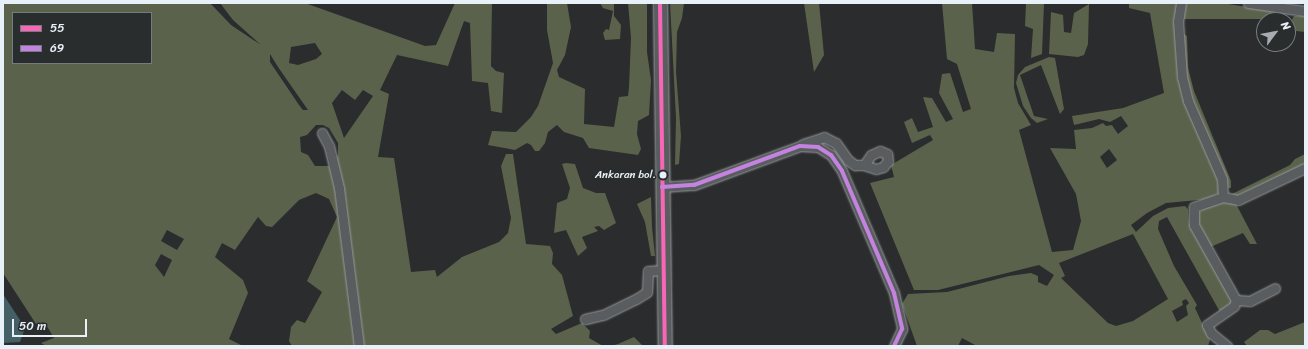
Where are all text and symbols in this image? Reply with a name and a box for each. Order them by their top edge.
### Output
legend [12,12,152,64]
north arrow [1256,12,1296,52]
text: 55 [50,17,65,39]
text: N [1276,18,1296,34]
text: 69 [50,37,64,59]
place label: Ankaran bol. [595,168,656,182]
marker: Ankaran bol. [658,170,668,180]
scale bar [14,311,89,337]
text: 50 m [19,315,46,337]

